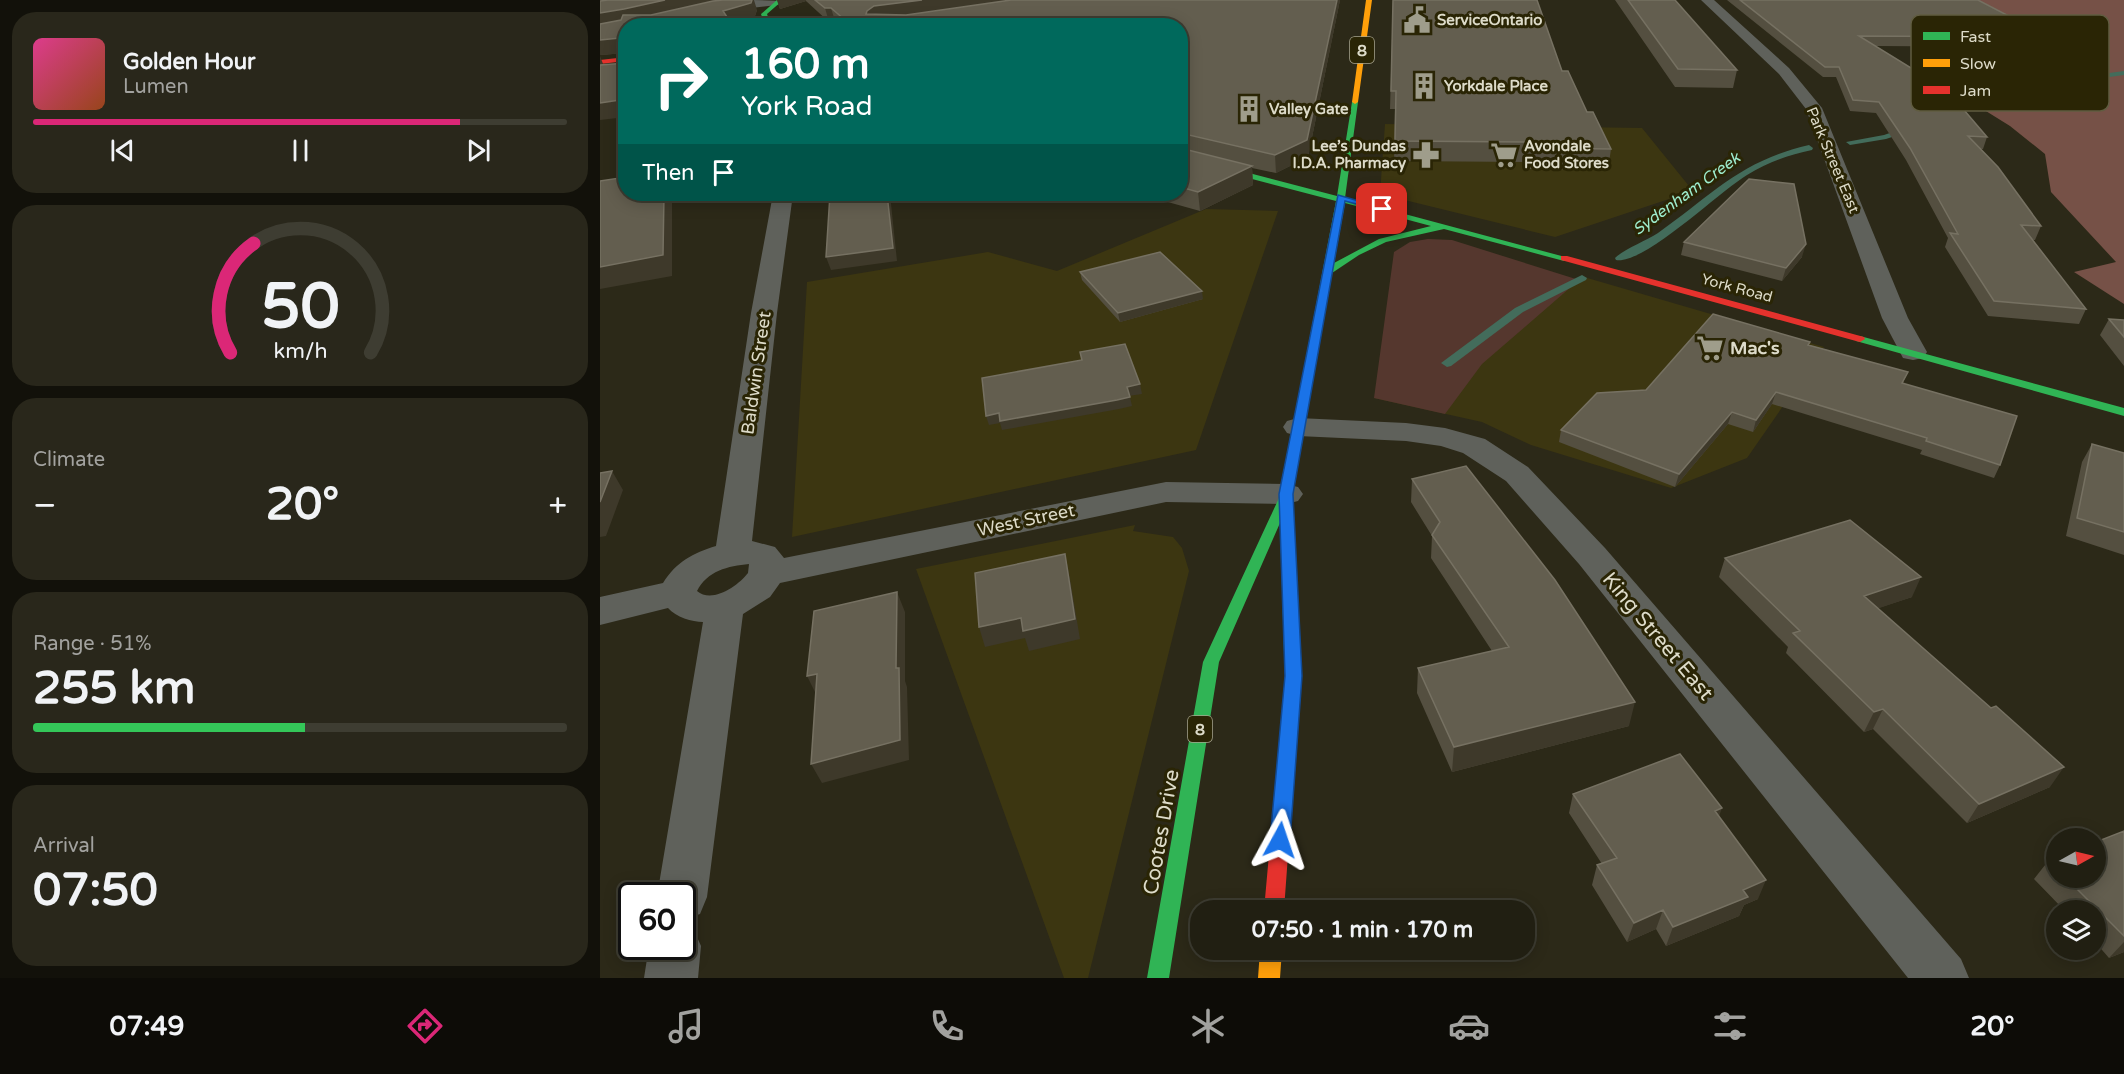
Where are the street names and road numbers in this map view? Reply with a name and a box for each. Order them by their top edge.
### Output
road number: 8 [1350,37,1374,63]
street label: Park Street East [1803,104,1864,216]
street label: York Road [1699,270,1775,306]
street label: Baldwin Street [736,310,776,436]
street label: West Street [975,499,1077,541]
street label: King Street East [1597,567,1718,705]
road number: 8 [1188,716,1212,742]
street label: Cootes Drive [1138,767,1185,897]

